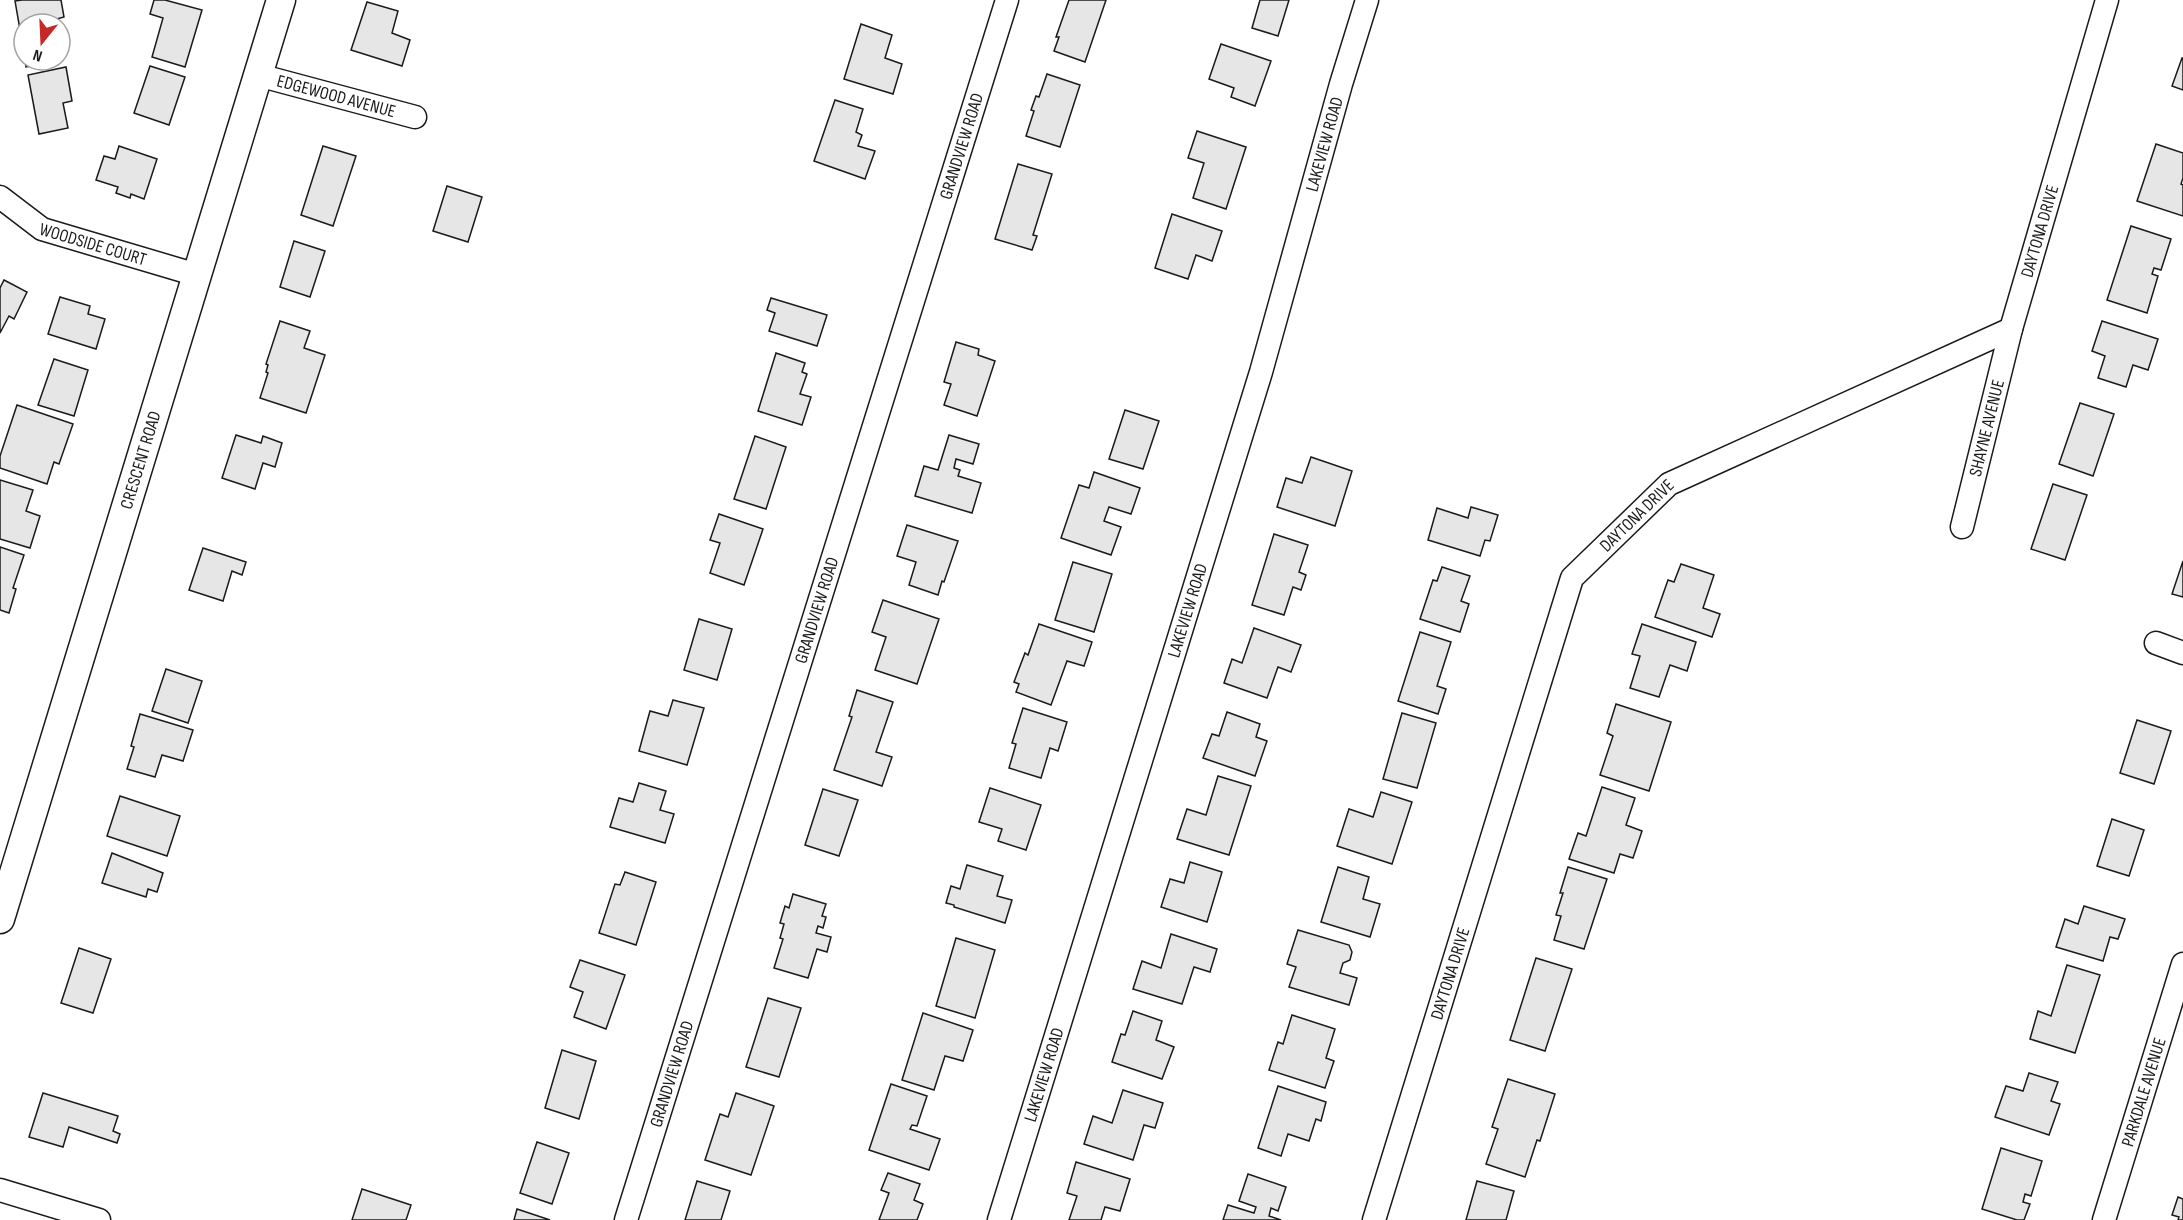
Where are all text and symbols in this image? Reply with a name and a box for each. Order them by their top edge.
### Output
north arrow [12,12,72,72]
text: N [31,44,45,65]
street label: EDGEWOOD AVENUE [275,70,398,122]
street label: GRANDVIEW ROAD [935,90,988,202]
street label: LAKEVIEW ROAD [1301,94,1347,194]
street label: DAYTONA DRIVE [2016,182,2063,280]
street label: WOODSIDE COURT [37,218,149,270]
street label: SHAYNE AVENUE [1964,377,2009,479]
street label: CRESCENT ROAD [116,408,165,511]
street label: DAYTONA DRIVE [1595,475,1678,556]
street label: GRANDVIEW ROAD [790,554,843,666]
street label: LAKEVIEW ROAD [1163,561,1212,660]
street label: DAYTONA DRIVE [1426,925,1474,1022]
street label: GRANDVIEW ROAD [645,1018,698,1130]
street label: LAKEVIEW ROAD [1019,1025,1068,1124]
street label: PARKDALE AVENUE [2117,1035,2170,1149]

